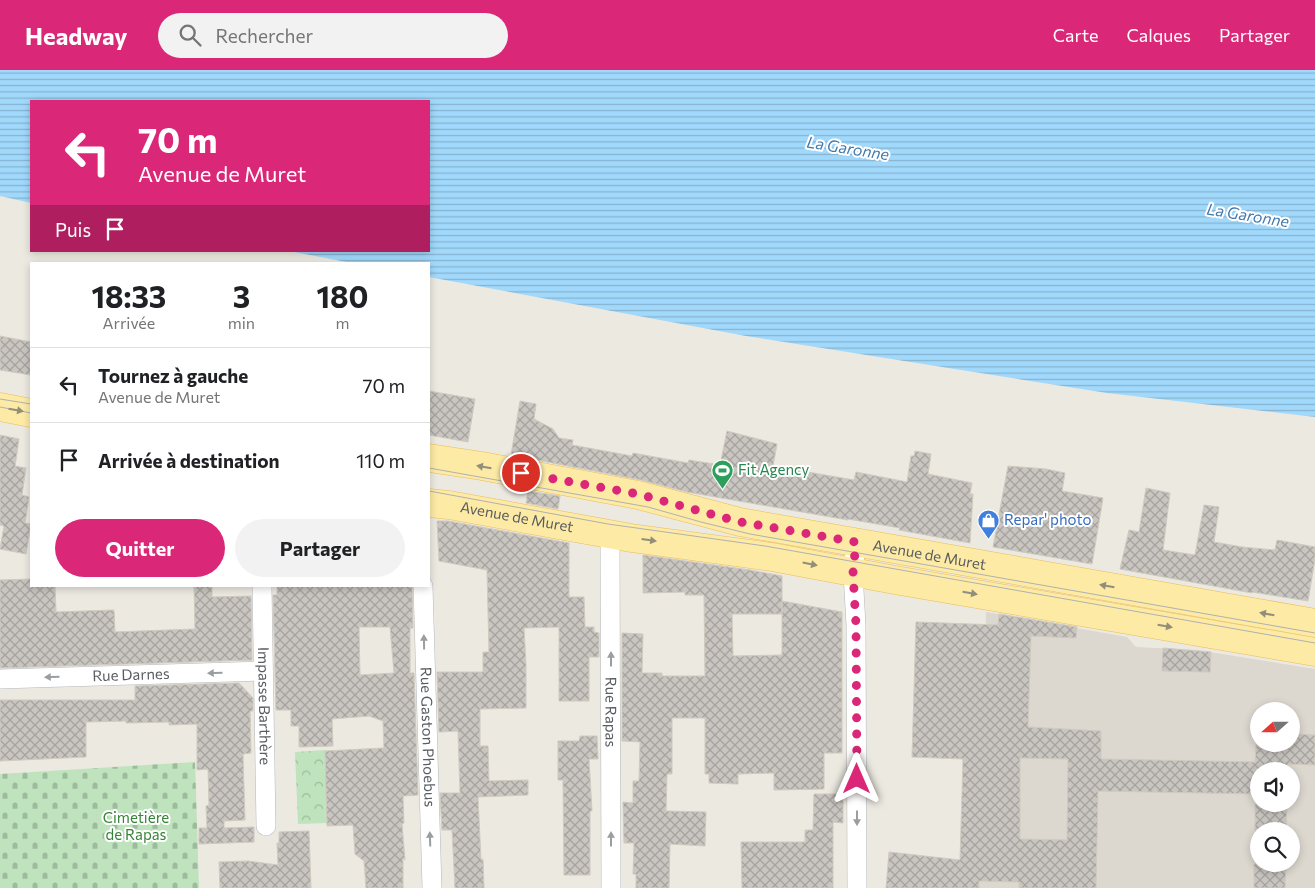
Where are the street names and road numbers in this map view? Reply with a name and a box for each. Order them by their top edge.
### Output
street label: Avenue de Muret [459,497,575,535]
street label: Avenue de Muret [871,535,988,573]
street label: Impasse Barthère [255,647,275,765]
street label: Rue Darnes [92,664,170,684]
street label: Rue Gaston Phoebus [417,667,440,807]
street label: Rue Rapas [602,677,621,747]

